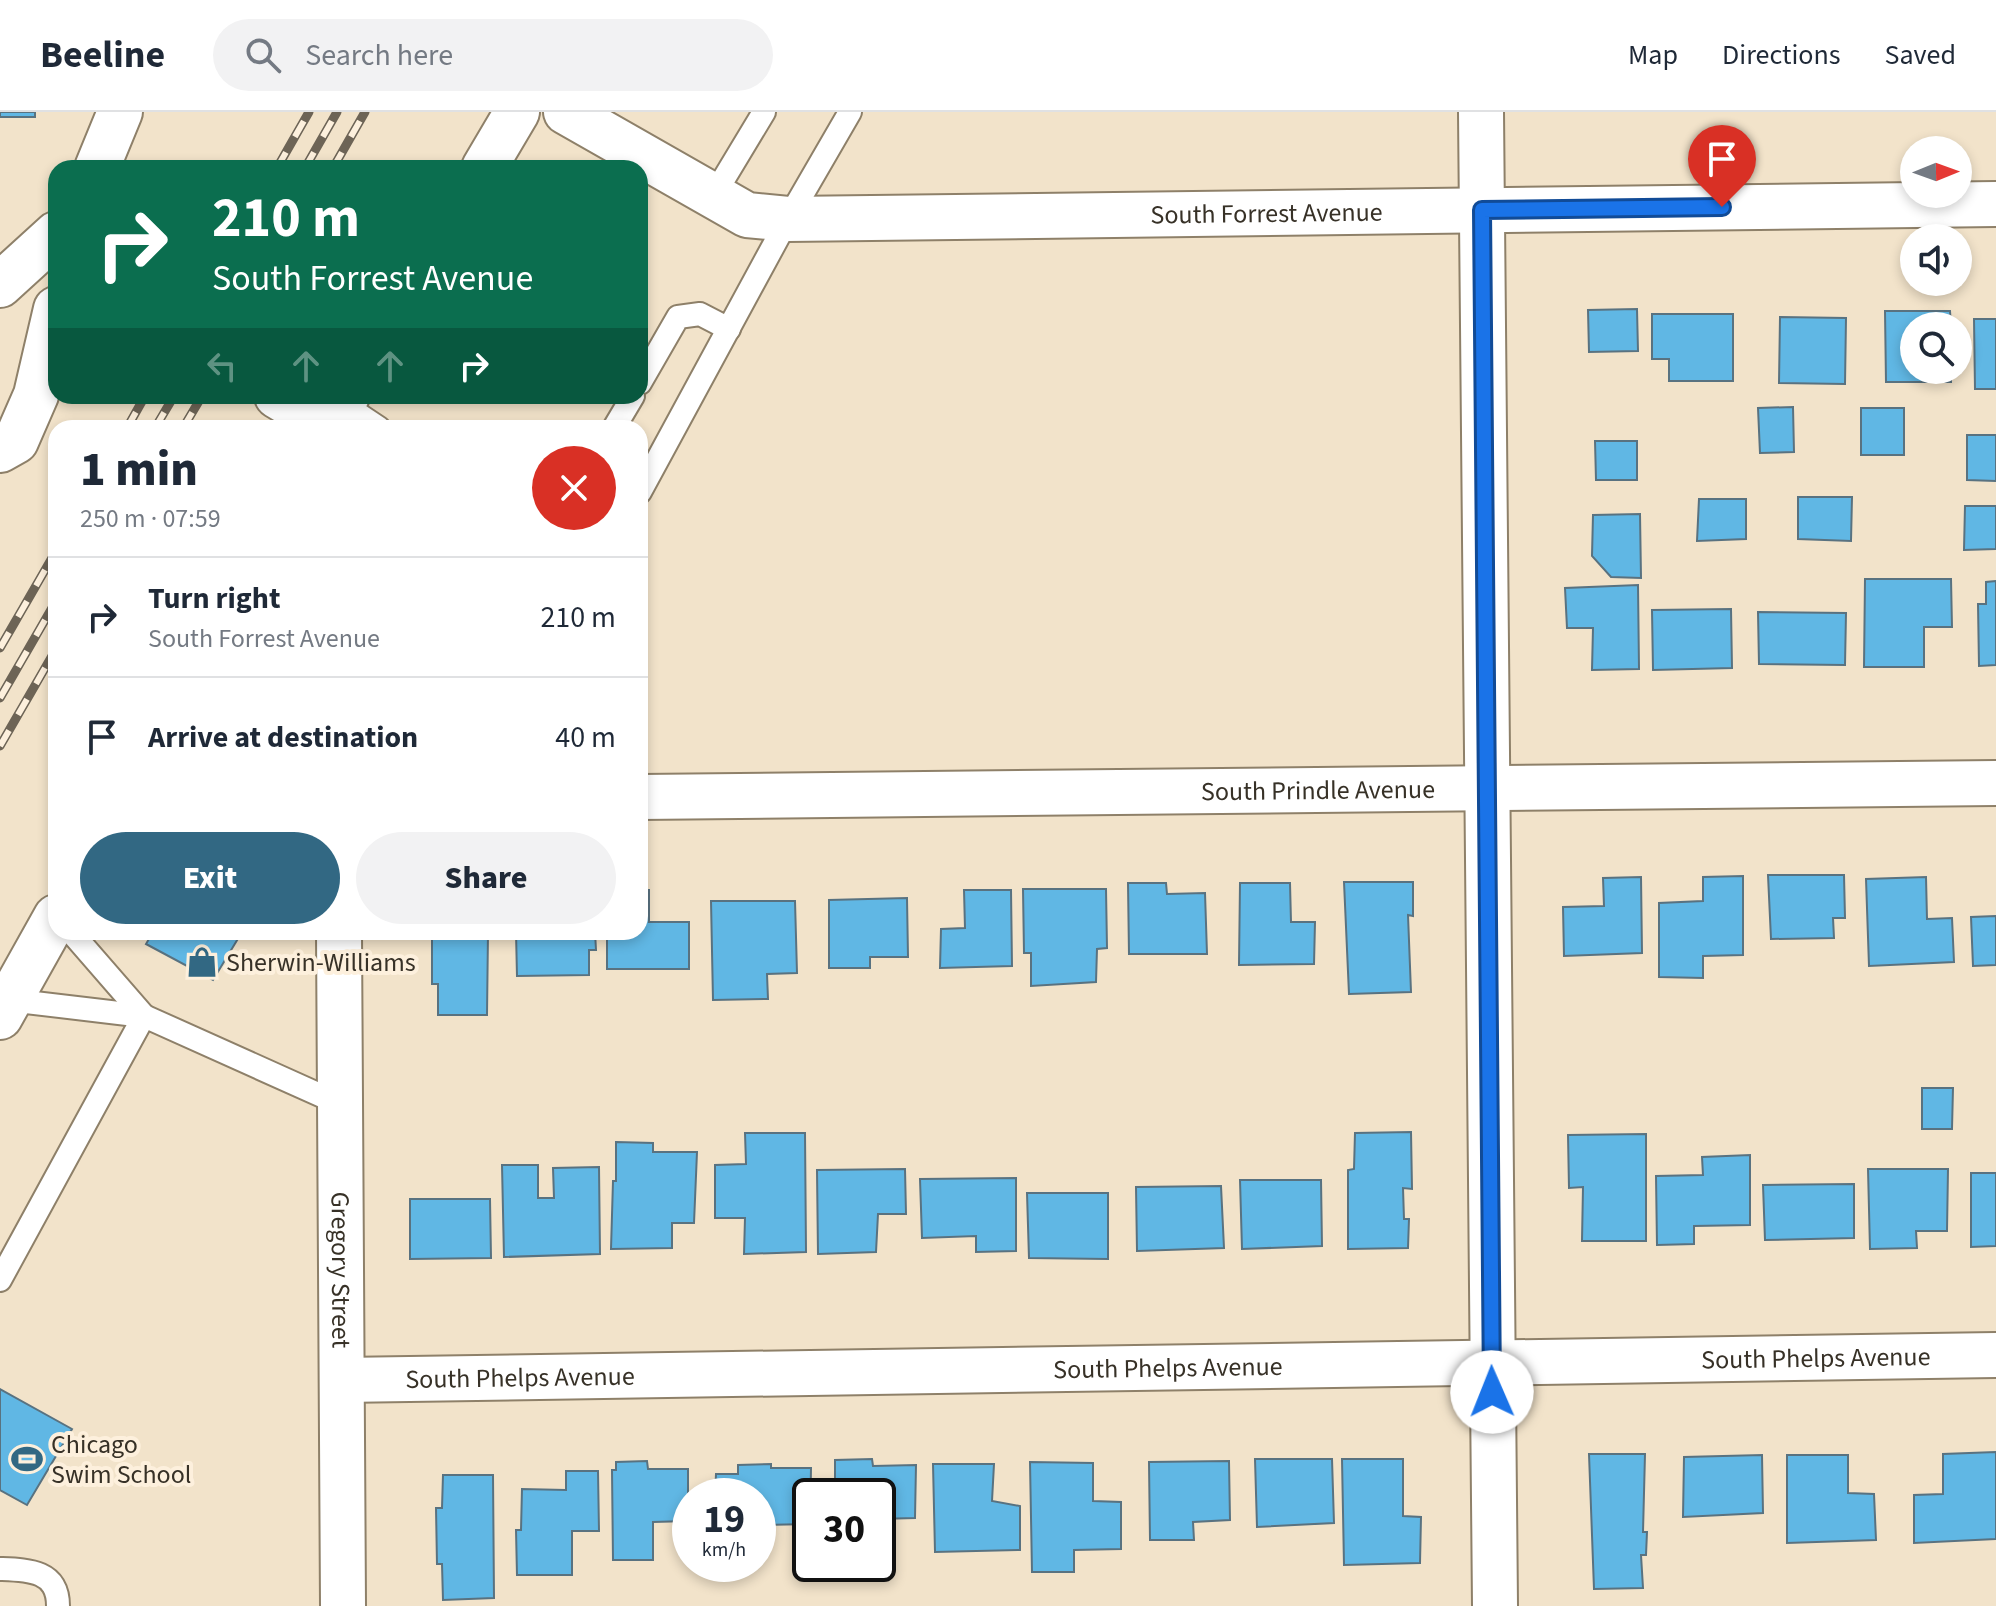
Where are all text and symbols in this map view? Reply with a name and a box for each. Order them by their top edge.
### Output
search box [213,19,773,91]
text: Beeline [40,28,165,82]
icon: search [241,33,285,77]
text: Search here [305,34,453,77]
text: Map [1628,35,1678,75]
text: Directions [1722,35,1841,75]
text: Saved [1885,35,1956,75]
pin [1688,125,1756,207]
north arrow [1900,136,1972,208]
map controls [1900,136,1972,384]
icon: arrive [1700,137,1744,181]
text: 210 m [212,179,360,258]
icon: right [80,192,184,296]
street label: South Forrest Avenue [1150,194,1383,233]
button: sound [1900,224,1972,296]
text: South Forrest Avenue [212,253,533,304]
button: search [1900,312,1972,384]
icon: left [200,344,244,388]
icon: ahead [284,344,328,388]
icon: ahead [368,344,412,388]
icon: right [452,344,496,388]
text: 1 min [80,436,198,504]
button: close [532,446,616,530]
text: 250 m · 07:59 [80,500,221,537]
text: Turn right [148,577,280,620]
icon: right [80,595,124,639]
text: 210 m [540,596,616,639]
text: South Forrest Avenue [148,620,380,657]
icon: arrive [80,715,124,759]
text: Arrive at destination [148,716,418,759]
text: 40 m [555,716,616,759]
street label: South Prindle Avenue [1201,771,1435,810]
button: Exit [80,832,340,924]
button: Share [356,832,616,924]
place label: Sherwin-Williams [226,944,416,981]
shop icon: Sherwin-Williams [185,945,219,979]
street label: Gregory Street [322,1192,359,1349]
street label: South Phelps Avenue [1701,1338,1931,1378]
street label: South Phelps Avenue [1053,1348,1283,1388]
position arrow [1450,1350,1534,1434]
street label: South Phelps Avenue [405,1358,635,1398]
place label: Chicago Swim School [51,1426,191,1493]
sports icon: Chicago Swim School [10,1442,44,1476]
speed limit sign: 30 [792,1478,896,1582]
text: 19 [703,1491,745,1548]
text: km/h [702,1536,746,1564]

